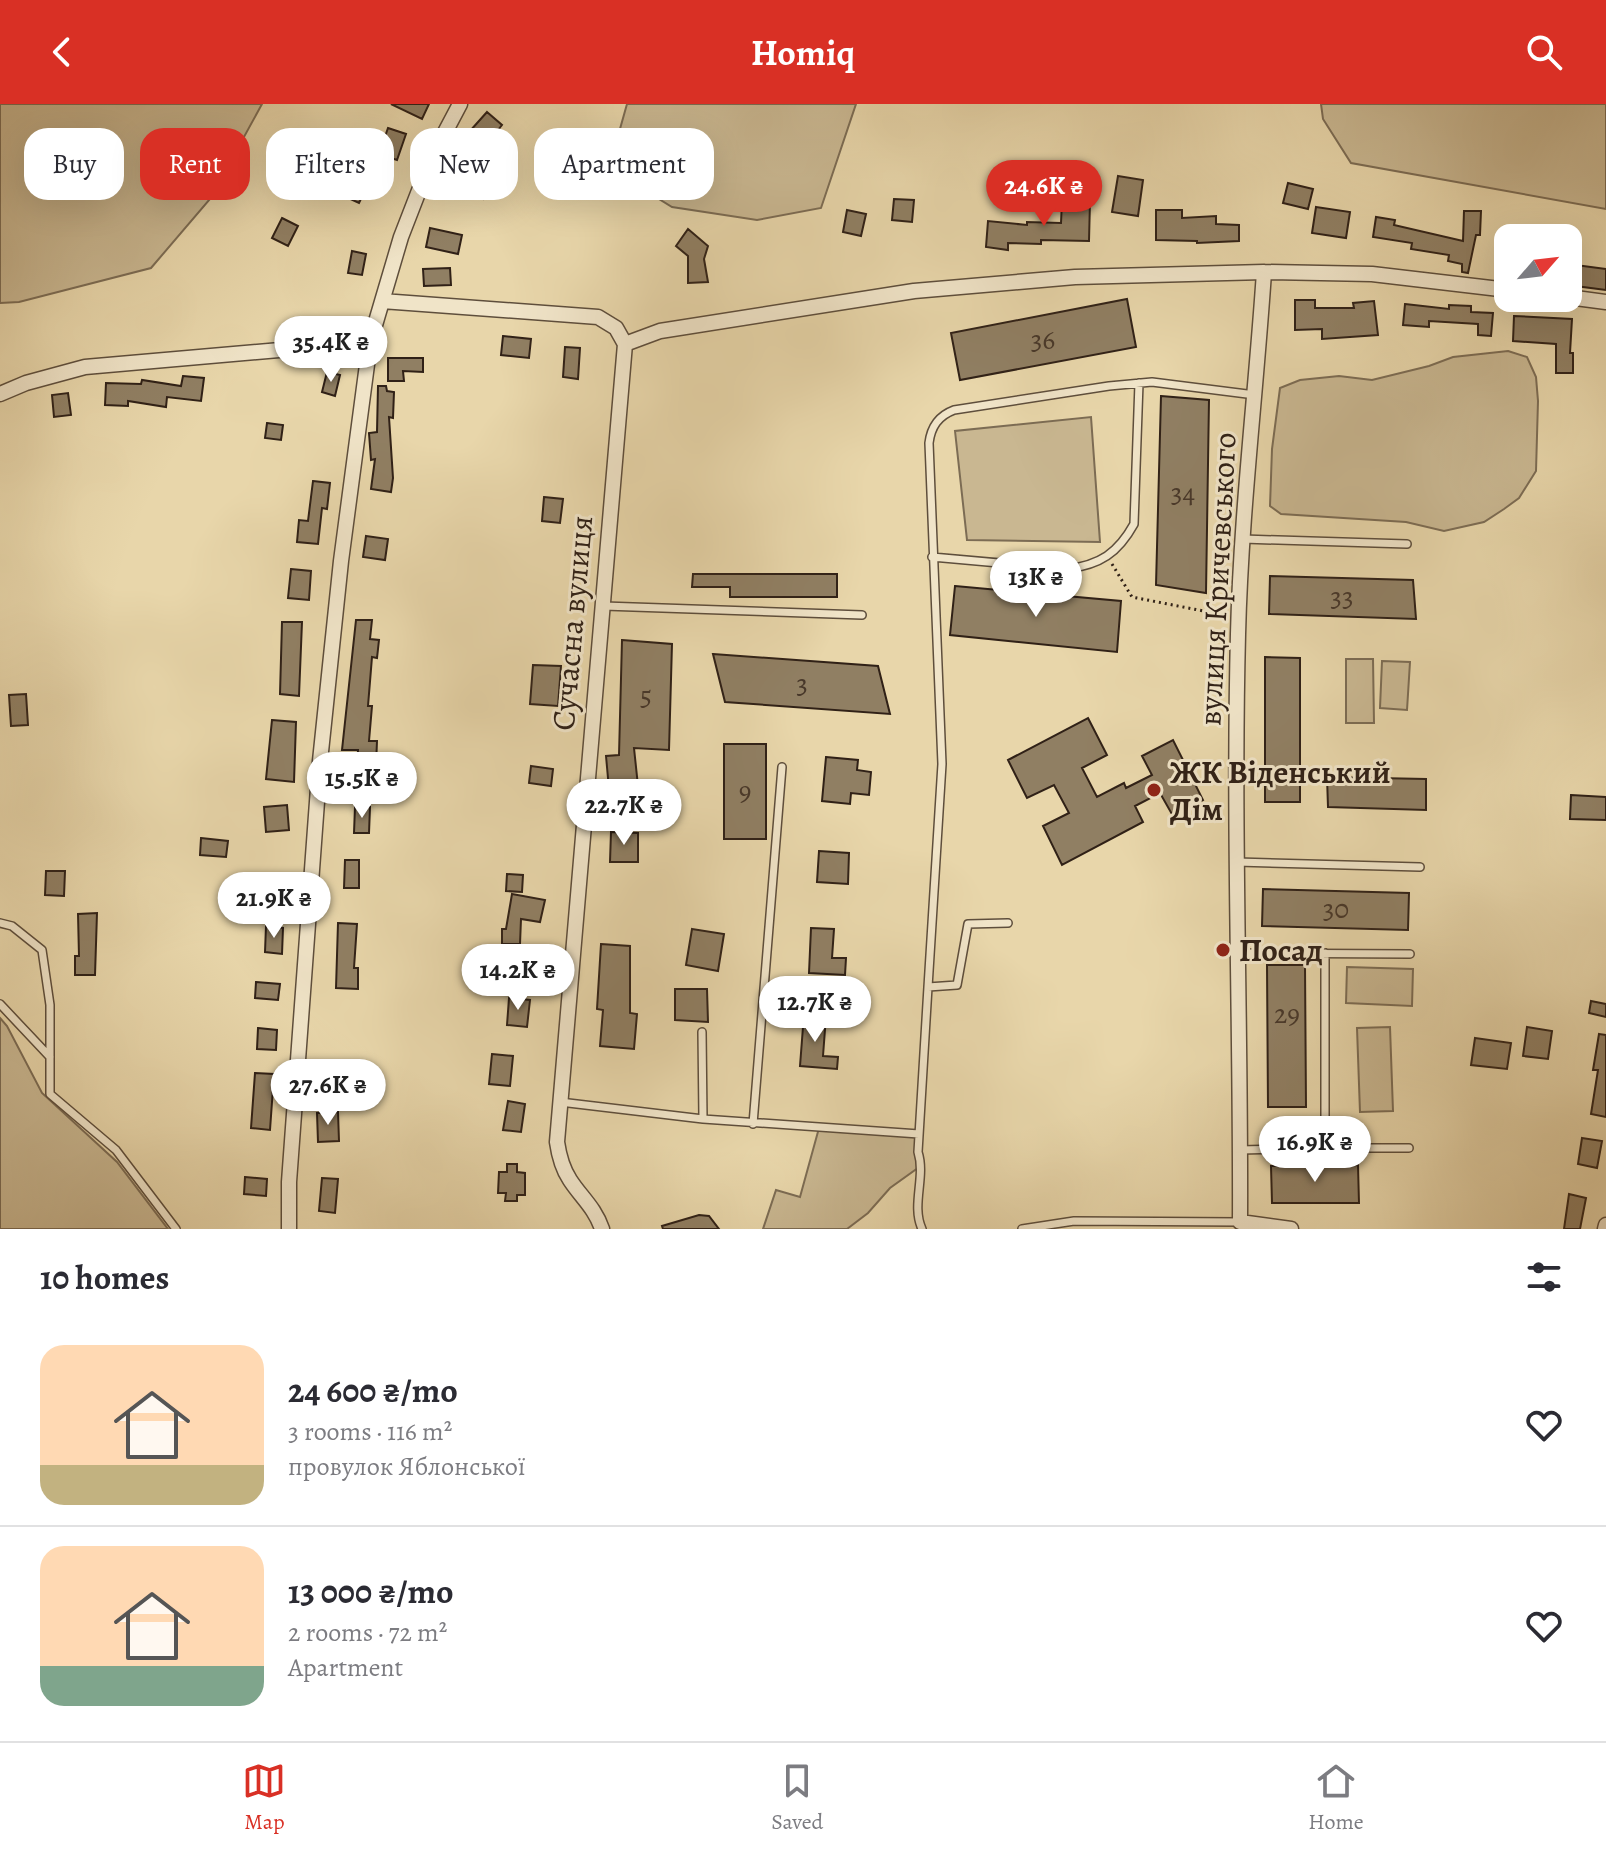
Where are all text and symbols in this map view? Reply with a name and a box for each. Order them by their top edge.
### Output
text: Homiq [751,28,855,77]
icon: back [40,30,84,74]
icon: search [1522,30,1566,74]
chip: Buy [24,128,124,200]
chip: Rent [140,128,250,200]
chip: Filters [266,128,394,200]
chip: New [410,128,518,200]
chip: Apartment [534,128,714,200]
pin: 24.6K ₴ [970,160,1118,228]
text: 24.6K ₴ [1004,168,1084,203]
north arrow [1494,224,1582,312]
map controls [1494,224,1582,312]
pin: 35.4K ₴ [257,316,405,384]
house number: 36 [1031,321,1055,359]
text: 35.4K ₴ [292,324,370,359]
street label: вулиця Кричевського [1187,431,1247,727]
house number: 34 [1171,474,1195,512]
street label: Сучасна вулиця [541,514,603,732]
pin: 13K ₴ [980,551,1092,619]
text: 13K ₴ [1008,559,1064,594]
house number: 33 [1330,578,1354,616]
house number: 3 [796,665,808,703]
house number: 5 [640,677,652,715]
place label: ЖК Віденський Дім [1170,750,1391,831]
pin: 15.5K ₴ [288,752,436,820]
text: 15.5K ₴ [325,760,399,795]
house number: 9 [739,772,751,810]
pin: 22.7K ₴ [550,779,698,847]
marker: ЖК Віденський Дім [1145,781,1163,799]
text: 22.7K ₴ [585,787,663,822]
pin: 21.9K ₴ [200,872,348,940]
text: 21.9K ₴ [236,880,312,915]
house number: 30 [1323,890,1349,928]
place label: Посад [1239,928,1323,972]
marker: Посад [1214,941,1232,959]
pin: 14.2K ₴ [444,944,592,1012]
text: 14.2K ₴ [480,952,556,987]
pin: 12.7K ₴ [741,976,889,1044]
text: 12.7K ₴ [777,984,853,1019]
house number: 29 [1274,995,1300,1033]
pin: 27.6K ₴ [254,1059,402,1127]
text: 27.6K ₴ [289,1067,367,1102]
pin: 16.9K ₴ [1241,1116,1389,1184]
text: 16.9K ₴ [1277,1124,1353,1159]
text: 10 homes [40,1254,169,1301]
icon: filters [1522,1255,1566,1299]
text: 24 600 ₴/mo [288,1367,458,1414]
icon: home [104,1377,200,1473]
icon: heart [1522,1403,1566,1447]
text: 3 rooms · 116 m² [288,1414,452,1449]
text: провулок Яблонської [288,1449,525,1484]
text: 13 000 ₴/mo [288,1568,453,1615]
icon: home [104,1578,200,1674]
icon: heart [1522,1604,1566,1648]
text: 2 rooms · 72 m² [288,1615,447,1650]
text: Apartment [288,1650,403,1685]
tab: Map [242,1759,286,1837]
tab: Saved [771,1759,823,1837]
tab: Home [1308,1759,1364,1837]

